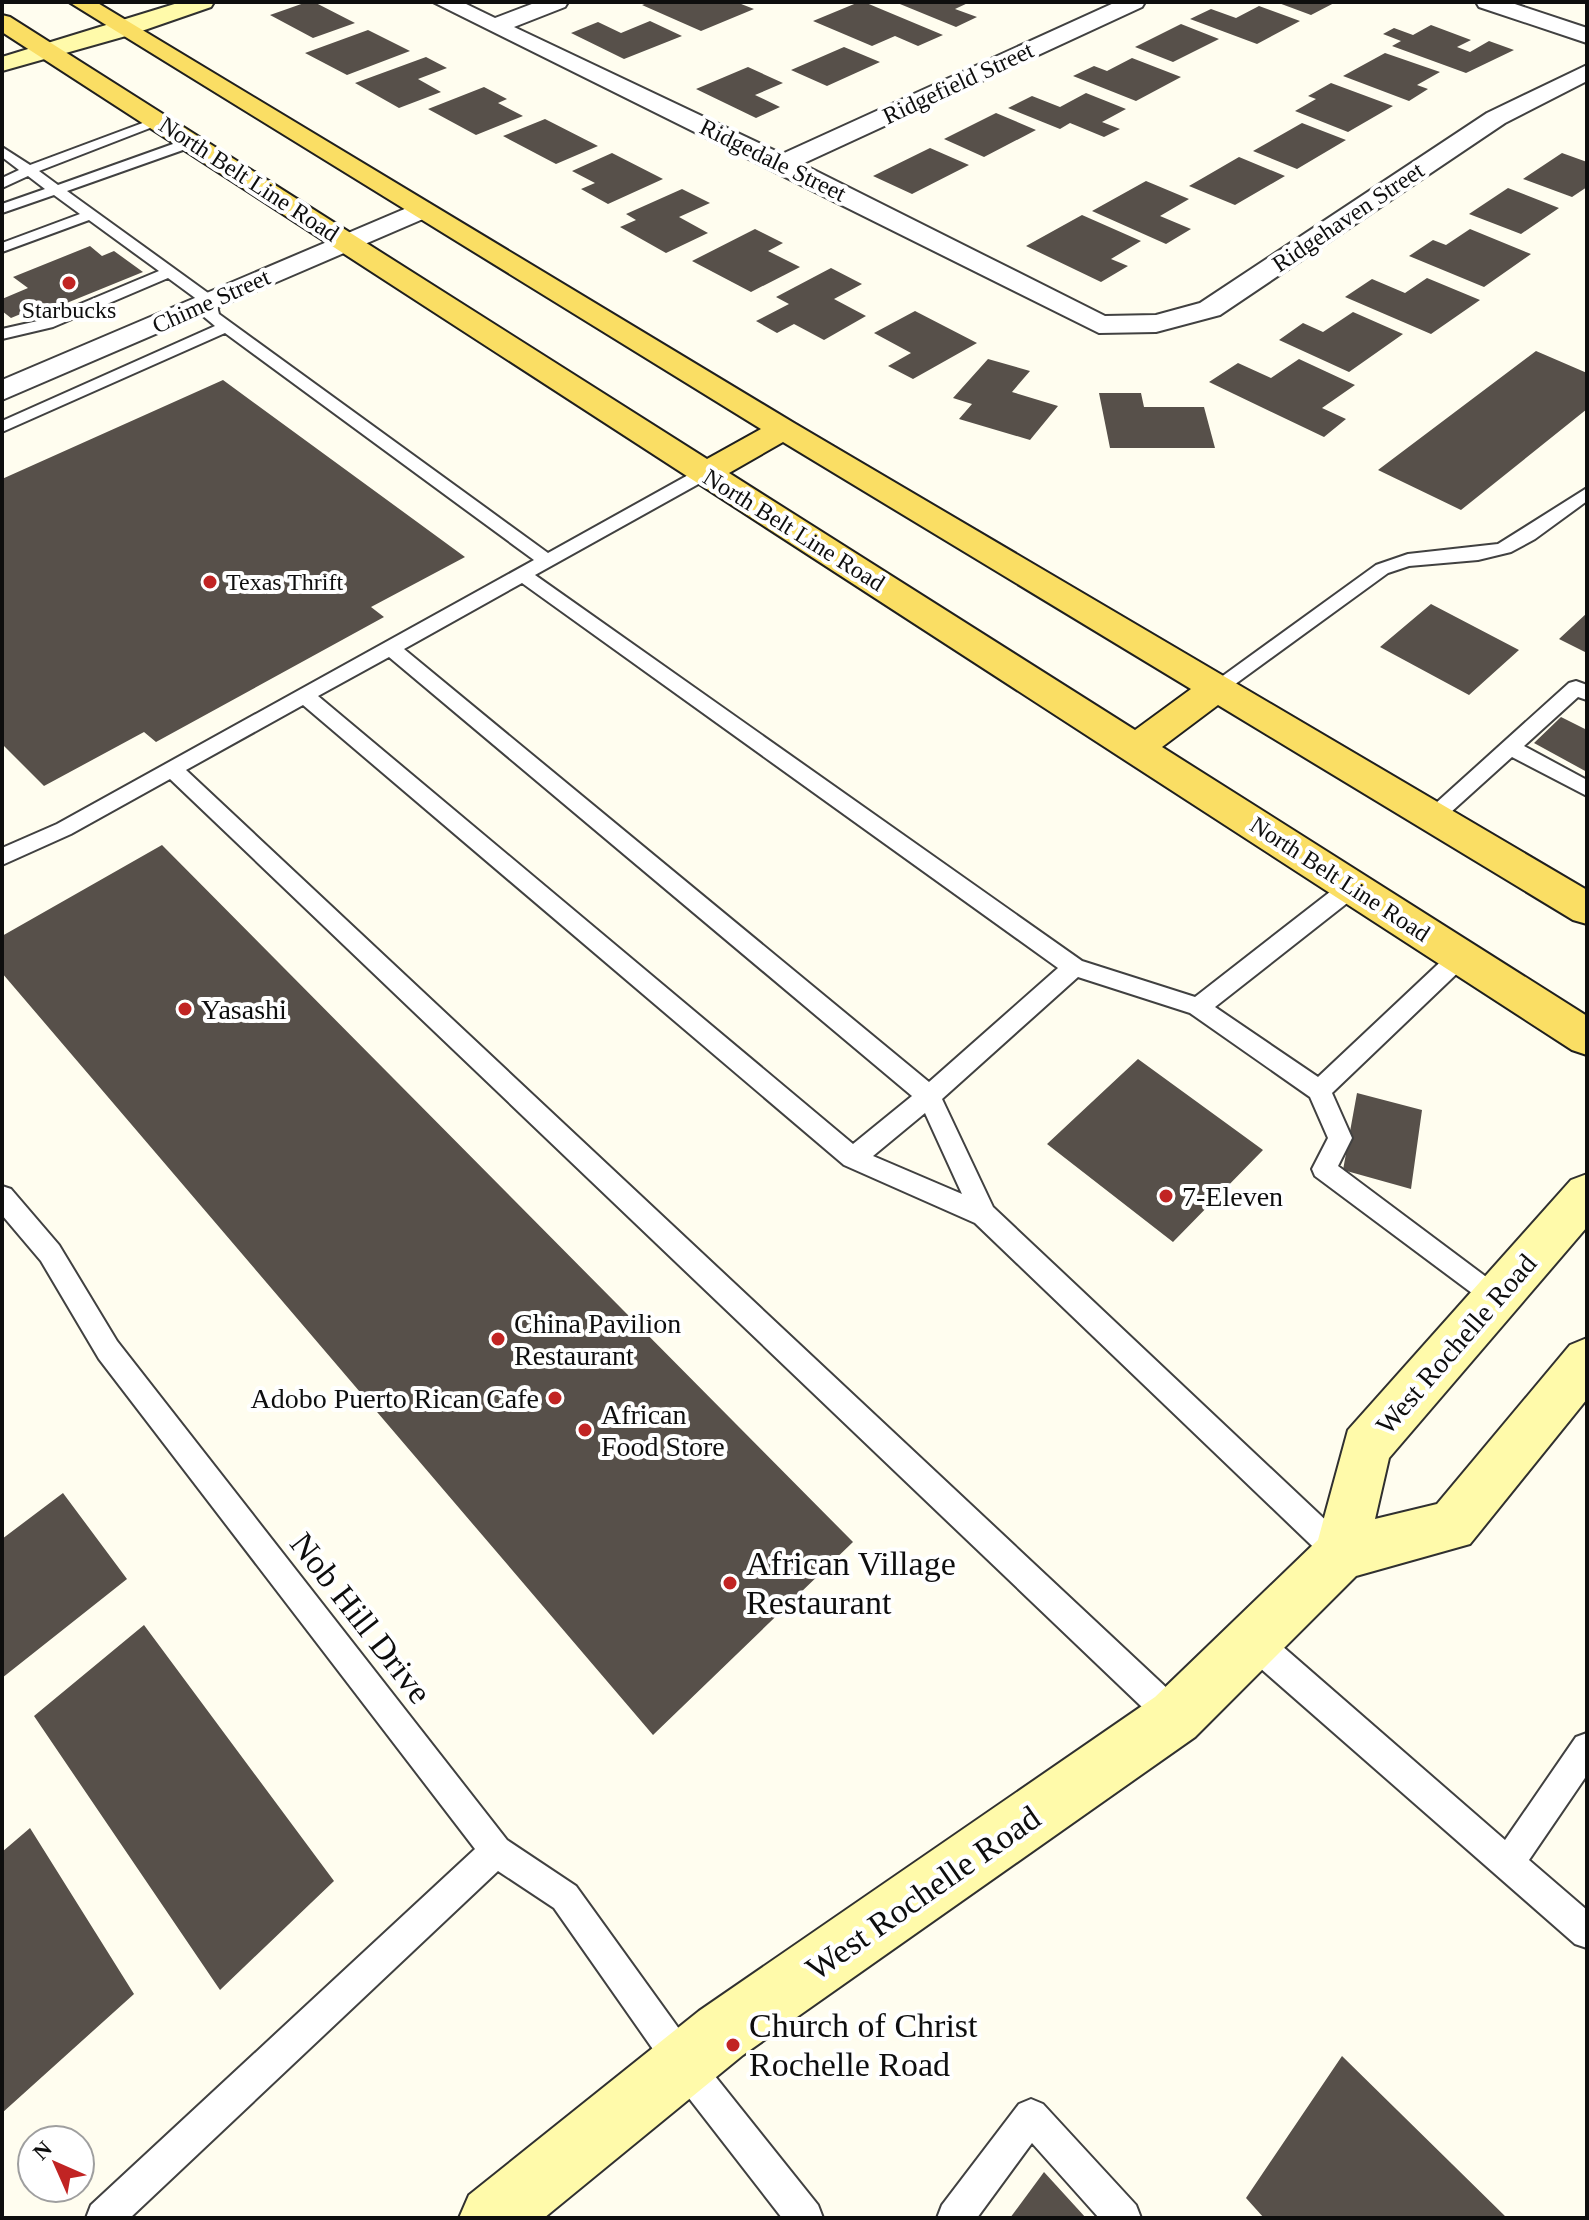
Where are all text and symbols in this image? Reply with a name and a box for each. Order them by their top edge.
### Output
street label: Ridgefield Street [879,37,1038,129]
street label: North Belt Line Road [154,111,344,247]
street label: Ridgedale Street [696,113,851,207]
street label: Ridgehaven Street [1268,157,1429,277]
street label: Chime Street [148,263,274,338]
marker: Starbucks [60,274,78,292]
place label: Starbucks [22,297,116,323]
street label: North Belt Line Road [699,464,889,596]
place label: Texas Thrift [226,569,344,595]
marker: Texas Thrift [201,573,219,591]
street label: North Belt Line Road [1245,811,1435,947]
place label: Yasashi [201,994,287,1025]
marker: Yasashi [176,1000,194,1018]
place label: 7-Eleven [1182,1181,1283,1212]
marker: 7-Eleven [1157,1187,1175,1205]
street label: West Rochelle Road [1370,1248,1542,1440]
place label: China Pavilion Restaurant [514,1308,681,1371]
marker: China Pavilion Restaurant [489,1330,507,1348]
place label: Adobo Puerto Rican Cafe [251,1383,539,1414]
marker: Adobo Puerto Rican Cafe [546,1389,564,1407]
place label: African Food Store [601,1399,725,1462]
marker: African Food Store [576,1421,594,1439]
street label: Nob Hill Drive [283,1526,439,1710]
place label: African Village Restaurant [746,1545,956,1621]
marker: African Village Restaurant [721,1574,739,1592]
street label: West Rochelle Road [799,1798,1047,1988]
place label: Church of Christ Rochelle Road [749,2007,978,2083]
marker: Church of Christ Rochelle Road [724,2036,742,2054]
north arrow [16,2124,96,2204]
text: N [28,2136,57,2165]

